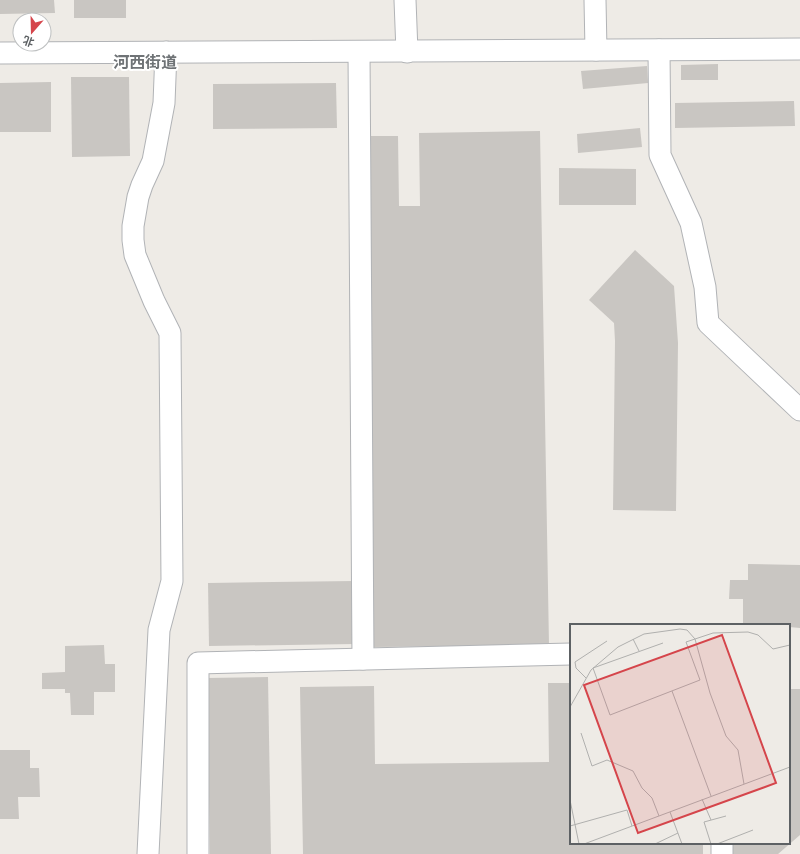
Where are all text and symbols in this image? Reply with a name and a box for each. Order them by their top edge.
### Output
north arrow [12,12,52,52]
text: 北 [21,33,36,50]
district label: 河西街道 [113,52,177,72]
inset map [570,624,790,844]

